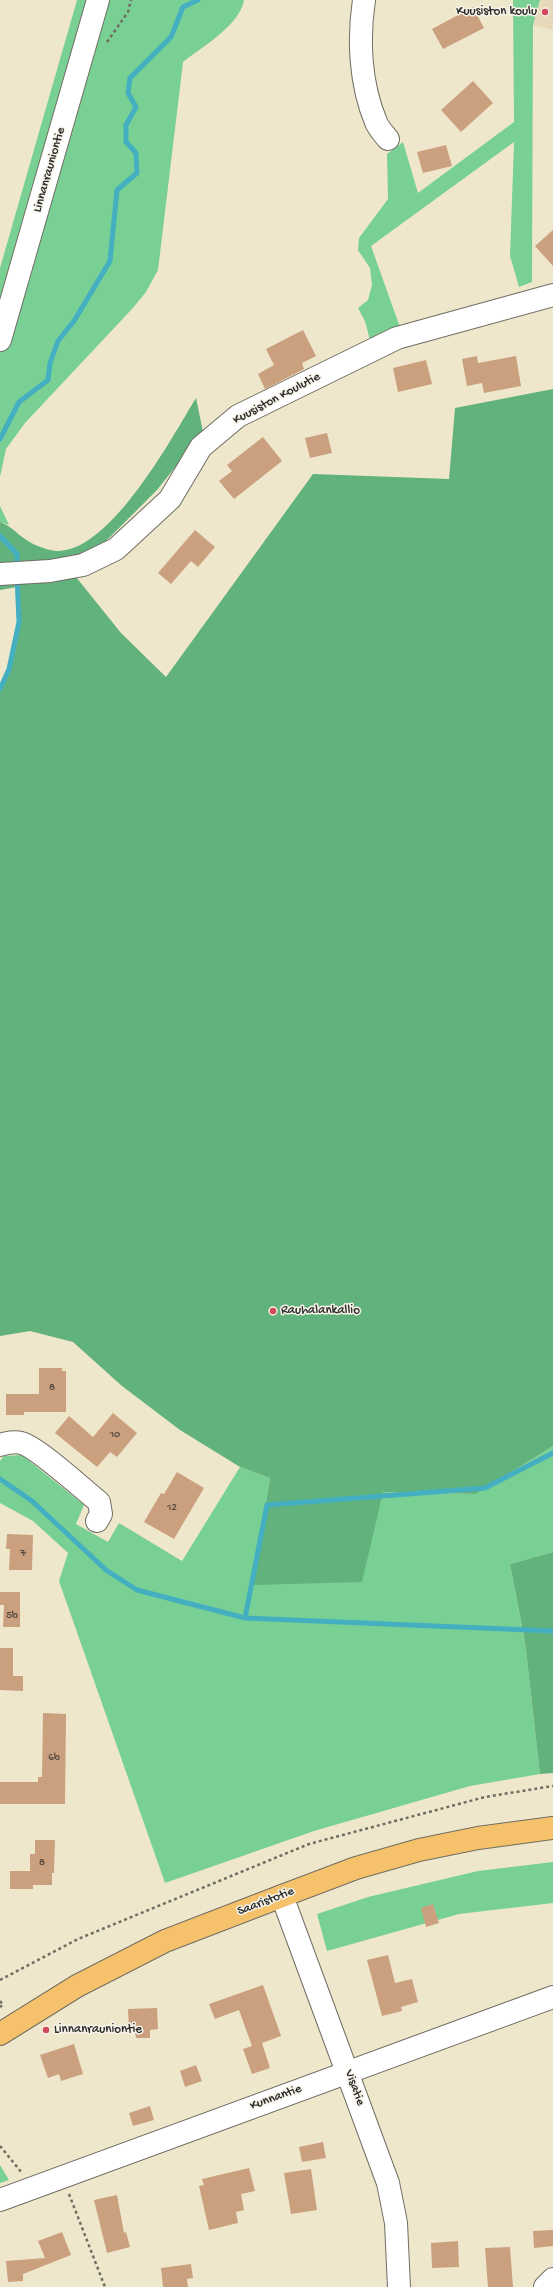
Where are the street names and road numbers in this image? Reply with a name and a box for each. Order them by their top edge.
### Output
street label: Linnanrauniontie [30,126,70,214]
street label: Kuusiston Koulutie [231,369,323,429]
street label: Saaristotie [235,1884,297,1920]
street label: Visatie [340,2068,368,2108]
street label: Kunnantie [248,2081,304,2115]

